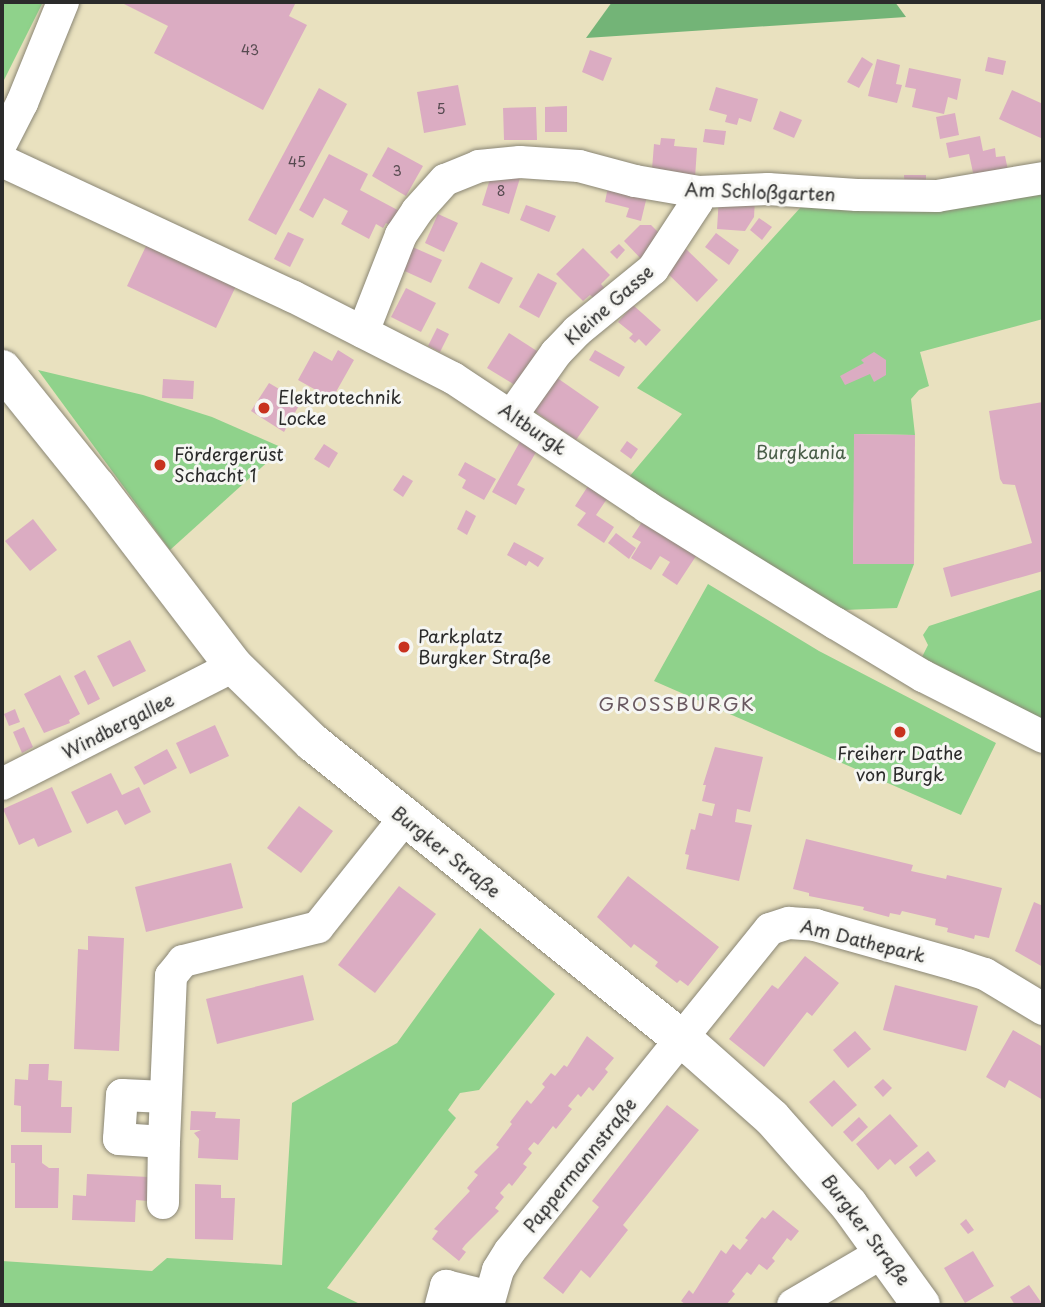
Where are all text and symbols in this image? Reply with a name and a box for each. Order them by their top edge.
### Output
house number: 43 [241,42,259,58]
house number: 5 [436,101,446,117]
house number: 45 [288,154,306,170]
house number: 3 [392,163,402,179]
street label: Am Schloßgarten [684,179,836,205]
house number: 8 [497,183,505,199]
street label: Kleine Gasse [560,261,658,349]
place label: Elektrotechnik Locke [278,387,401,430]
street label: Altburgk [495,399,571,459]
marker: Elektrotechnik Locke [256,400,272,416]
park label: Burgkania [756,441,846,463]
place label: Fördergerüst Schacht 1 [174,444,284,486]
marker: Fördergerüst Schacht 1 [152,457,168,473]
place label: Parkplatz Burgker Straße [418,626,552,668]
marker: Parkplatz Burgker Straße [396,639,412,655]
street label: Windbergallee [59,689,177,763]
district label: GROSSBURGK [600,693,754,715]
marker: Freiherr Dathe von Burgk [892,724,908,740]
place label: Freiherr Dathe von Burgk [837,743,963,786]
street label: Burgker Straße [387,801,505,903]
street label: Am Dathepark [798,915,928,967]
street label: Pappermannstraße [519,1093,641,1237]
street label: Burgker Straße [817,1170,915,1290]

